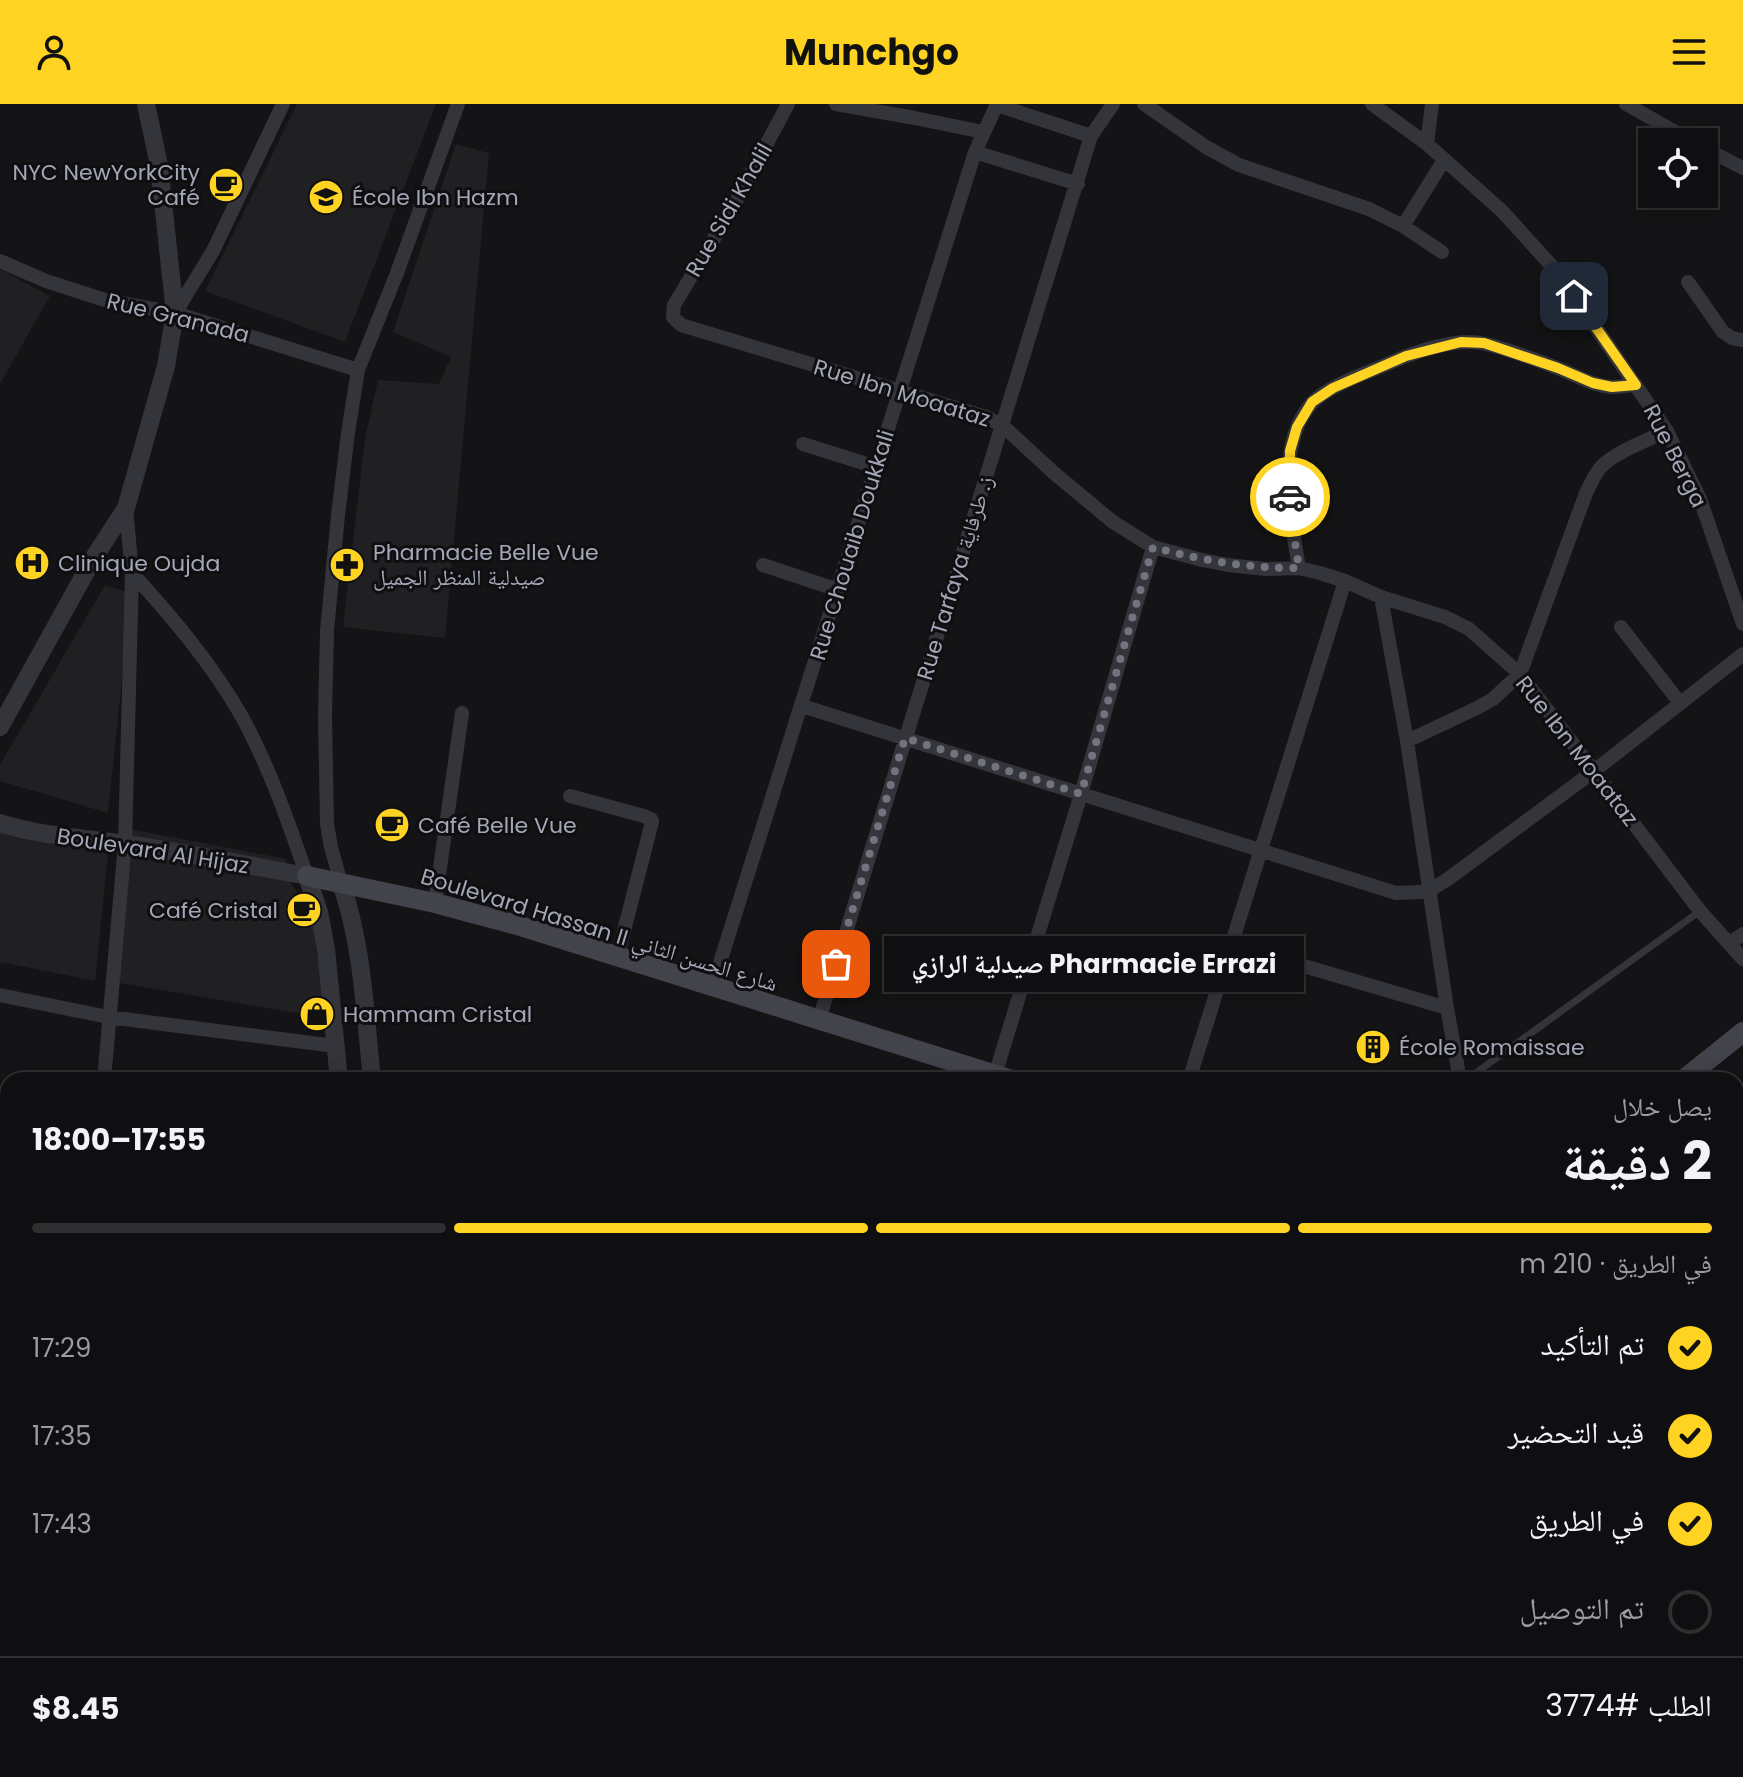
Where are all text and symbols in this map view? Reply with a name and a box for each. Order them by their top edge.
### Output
text: Munchgo [784,27,959,78]
icon: person [32,30,76,74]
icon: menu [1667,30,1711,74]
map controls [1638,128,1718,208]
button: locate [1638,128,1718,208]
street label: Rue Sidi Khalil [678,137,780,283]
place label: NYC NewYorkCity Café [12,157,201,213]
cafe icon: NYC NewYorkCity Café [207,166,245,204]
school or university icon: École Ibn Hazm [307,178,345,216]
place label: École Ibn Hazm [352,182,519,213]
pin [1540,262,1608,330]
icon: home [1552,274,1596,318]
street label: Rue Granada [103,285,253,351]
street label: Rue Ibn Moaataz [810,351,994,435]
street label: Rue Berga [1636,399,1714,513]
street label: Rue Chouaib Doukkali [802,426,902,664]
courier [1250,457,1330,537]
street label: Rue Tarfaya ز. طرفاية [909,472,1001,684]
icon: car [1268,475,1312,519]
place label: Pharmacie Belle Vue صيدلية المنظر الجميل [373,537,599,593]
hospital icon: Clinique Oujda [13,544,51,582]
pharmacy icon: Pharmacie Belle Vue صيدلية المنظر الجميل [328,546,366,584]
place label: Clinique Oujda [58,548,220,579]
street label: Rue Ibn Moaataz [1508,669,1646,833]
cafe icon: Café Belle Vue [373,806,411,844]
place label: Café Belle Vue [418,810,577,841]
street label: Boulevard Al Hijaz [55,821,251,881]
street label: Boulevard Hassan II شارع الحسن الثاني [416,861,781,1001]
cafe icon: Café Cristal [285,891,323,929]
place label: Café Cristal [149,895,278,926]
pin [802,930,870,998]
callout: Pharmacie Errazi صيدلية الرازي [884,936,1304,992]
icon: bag [814,942,858,986]
text: Pharmacie Errazi صيدلية الرازي [911,946,1277,982]
shop icon: Hammam Cristal [298,995,336,1033]
place label: Hammam Cristal [343,999,532,1030]
building icon: École Romaissae [1354,1028,1392,1066]
place label: École Romaissae [1399,1032,1585,1063]
text: يصل خلال [1613,1089,1712,1125]
text: 17:55–18:00 [32,1118,206,1161]
text: 2 دقيقة [1562,1125,1712,1198]
text: في الطريق · 210 m [1519,1246,1712,1282]
text: تم التأكيد [1541,1323,1644,1366]
icon: check [1668,1326,1712,1370]
text: 17:29 [32,1330,91,1366]
text: قيد التحضير [1508,1411,1644,1454]
icon: check [1668,1414,1712,1458]
text: 17:35 [32,1418,92,1454]
text: في الطريق [1529,1499,1644,1542]
icon: check [1668,1502,1712,1546]
text: 17:43 [32,1506,92,1542]
text: تم التوصيل [1519,1587,1644,1630]
text: الطلب #3774 [1545,1684,1712,1727]
text: $8.45 [32,1687,119,1730]

